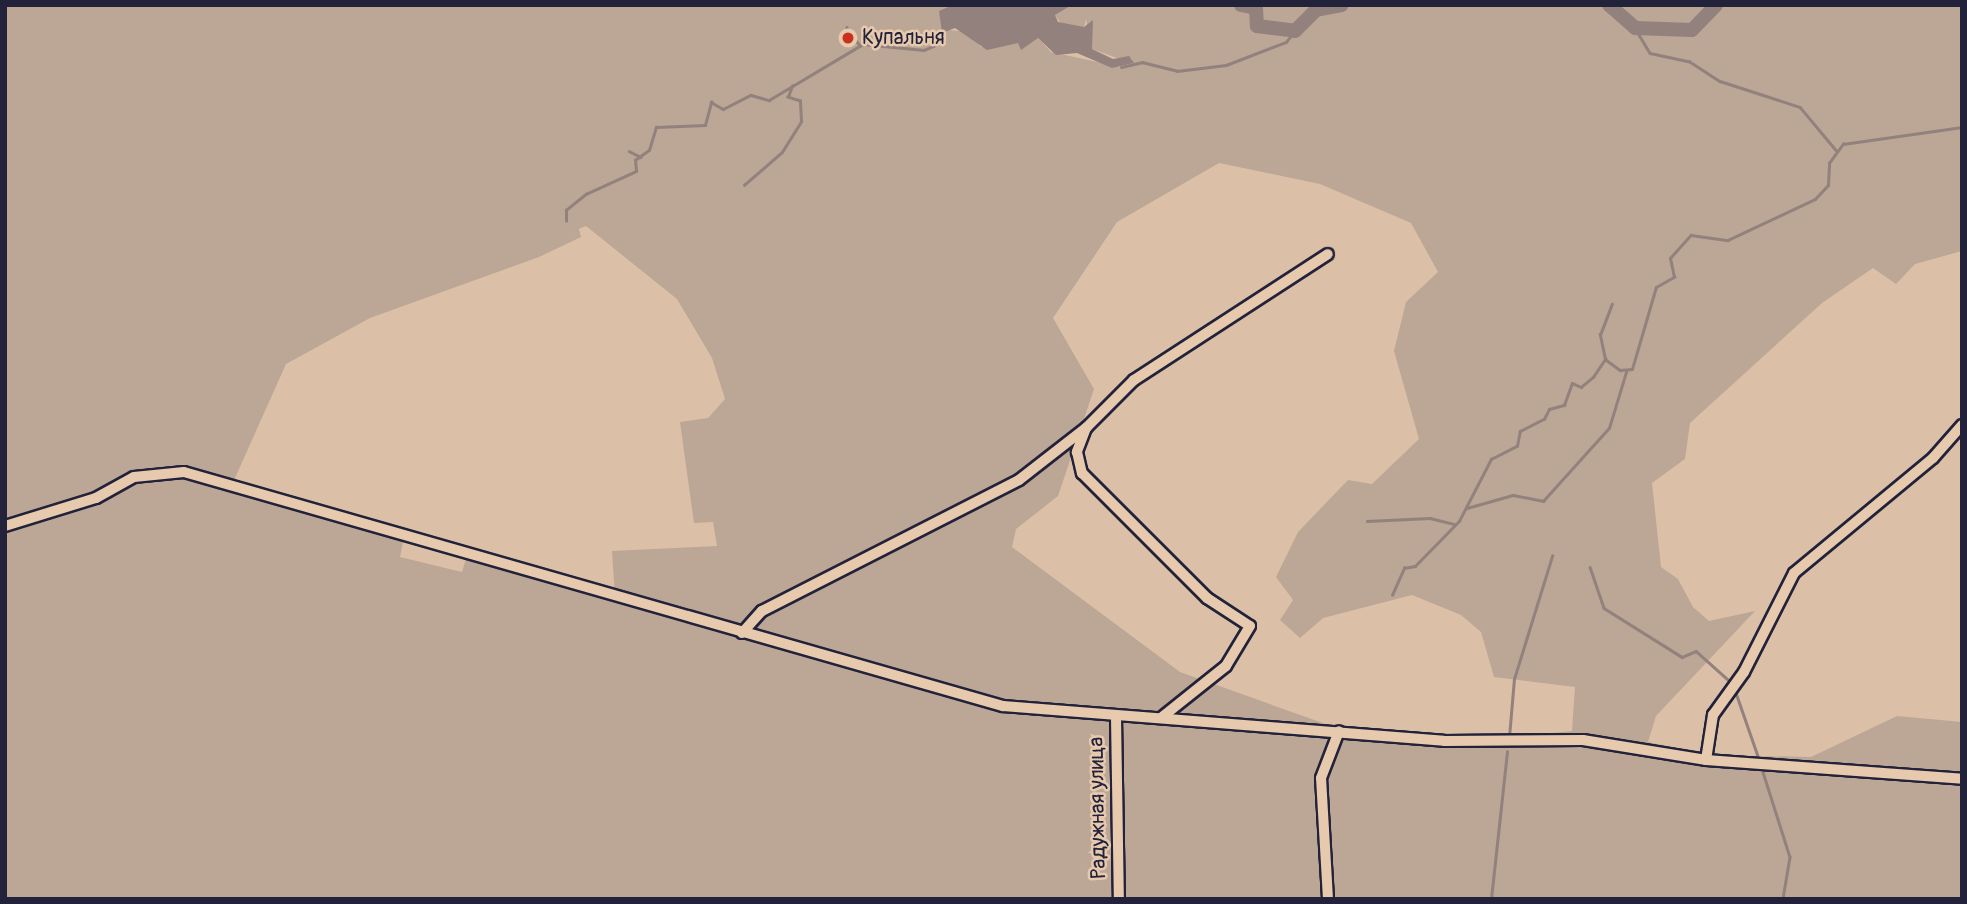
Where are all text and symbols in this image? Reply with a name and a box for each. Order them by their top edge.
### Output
place label: Купальня [862,25,945,51]
marker: Купальня [840,30,856,46]
street label: Радужная улица [1084,737,1112,879]

